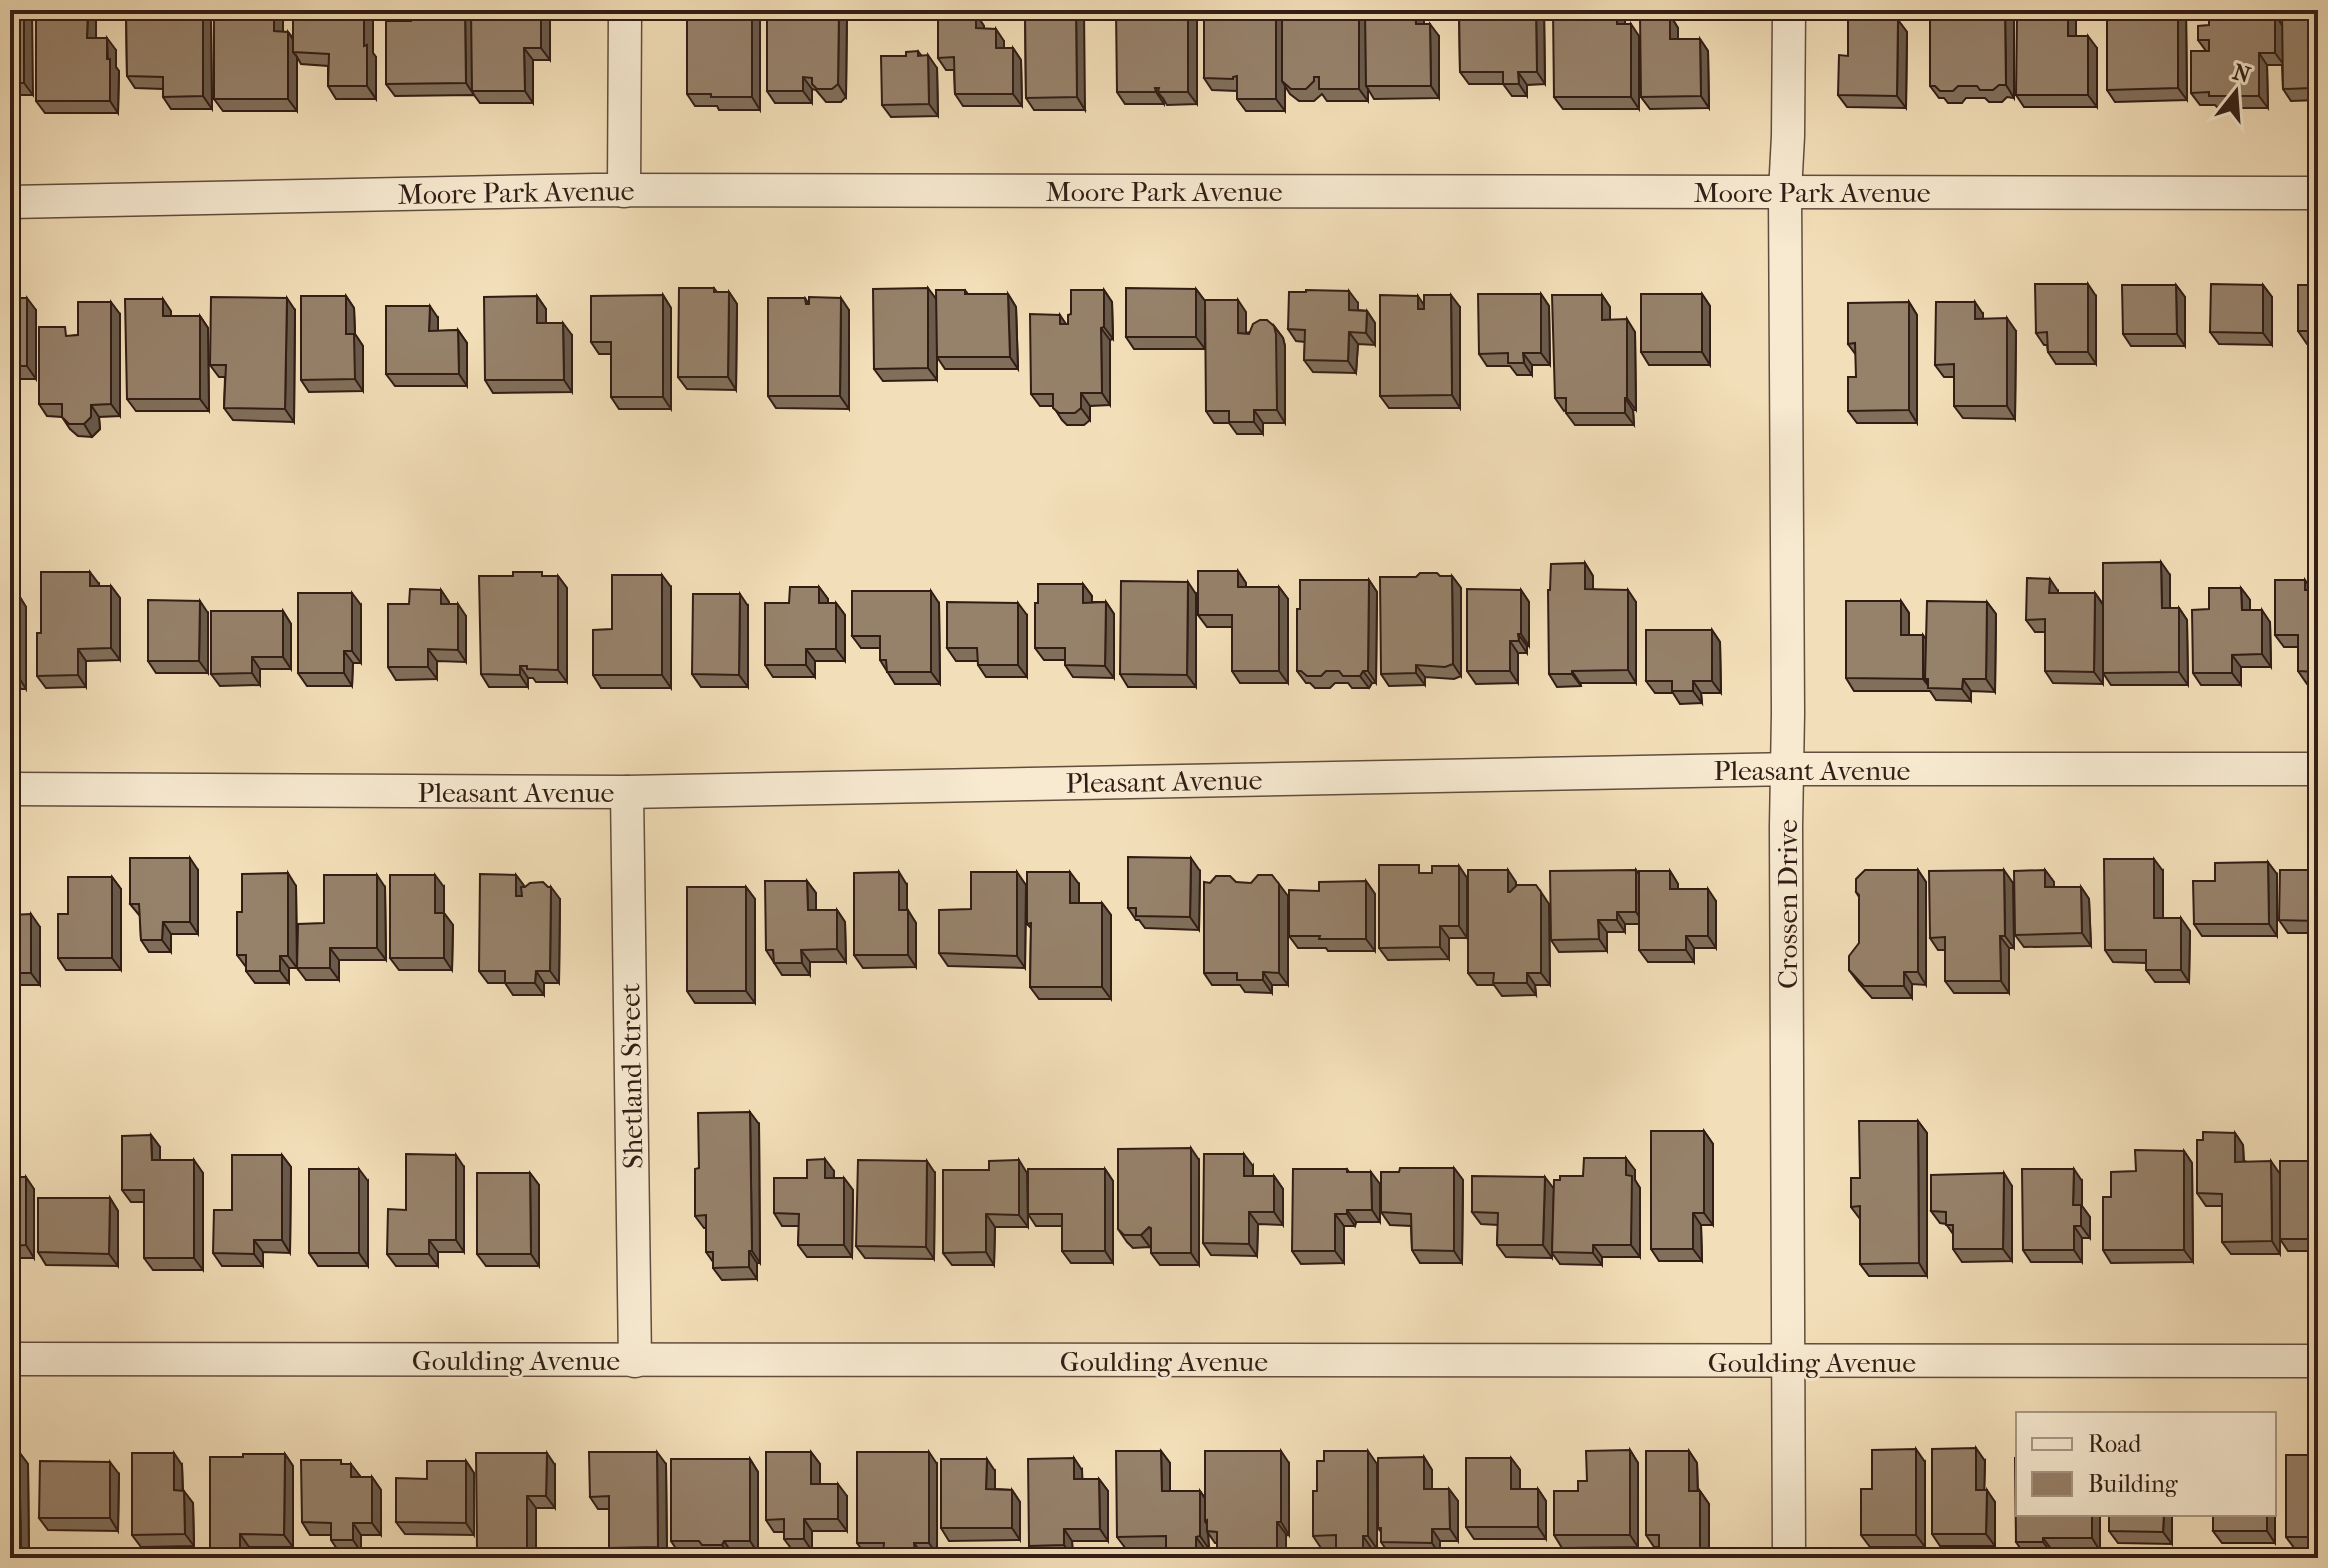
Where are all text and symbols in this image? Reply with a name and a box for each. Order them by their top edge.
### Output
north arrow [2196,52,2276,132]
text: N [2230,59,2254,89]
street label: Moore Park Avenue [397,174,635,211]
street label: Moore Park Avenue [1045,175,1283,208]
street label: Moore Park Avenue [1693,176,1931,209]
street label: Pleasant Avenue [1714,754,1911,787]
street label: Pleasant Avenue [1065,763,1263,800]
street label: Pleasant Avenue [418,776,615,809]
street label: Crossen Drive [1771,819,1804,989]
street label: Shetland Street [613,983,650,1169]
street label: Goulding Avenue [412,1344,620,1377]
street label: Goulding Avenue [1060,1345,1268,1378]
street label: Goulding Avenue [1708,1346,1916,1379]
legend [2016,1412,2276,1516]
text: Road [2088,1430,2142,1458]
text: Building [2088,1470,2179,1498]

